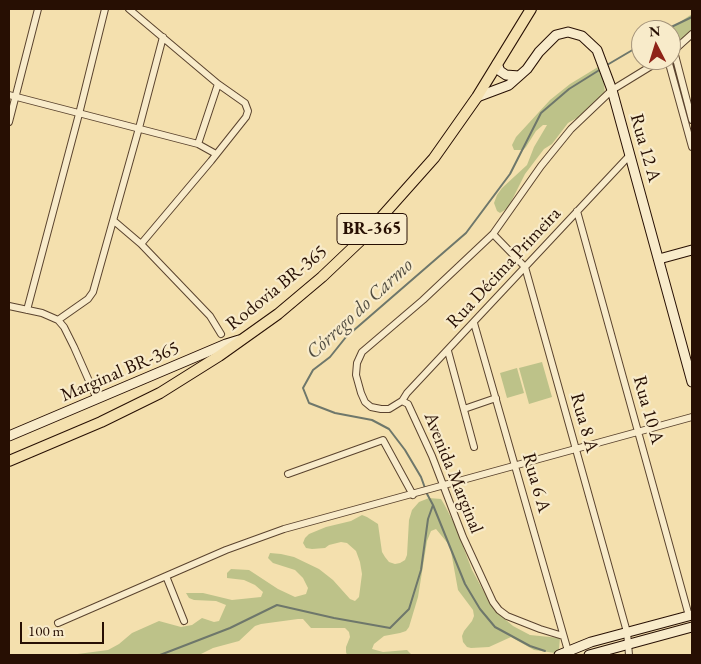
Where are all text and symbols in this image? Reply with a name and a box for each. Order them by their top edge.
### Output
north arrow [631,20,681,70]
text: N [648,22,661,41]
street label: Rua 12 A [624,111,666,185]
street label: Rua Décima Primeira [442,203,566,333]
road number: BR-365 [337,213,407,244]
street label: Rodovia BR-365 [222,240,332,336]
water label: Córrego do Carmo [302,254,418,364]
street label: Marginal BR-365 [57,337,183,407]
street label: Rua 10 A [627,373,669,447]
street label: Rua 8 A [565,391,603,455]
street label: Avenida Marginal [418,409,488,537]
street label: Rua 6 A [517,451,555,515]
scale bar [22,612,106,644]
text: 100 m [28,621,64,640]

